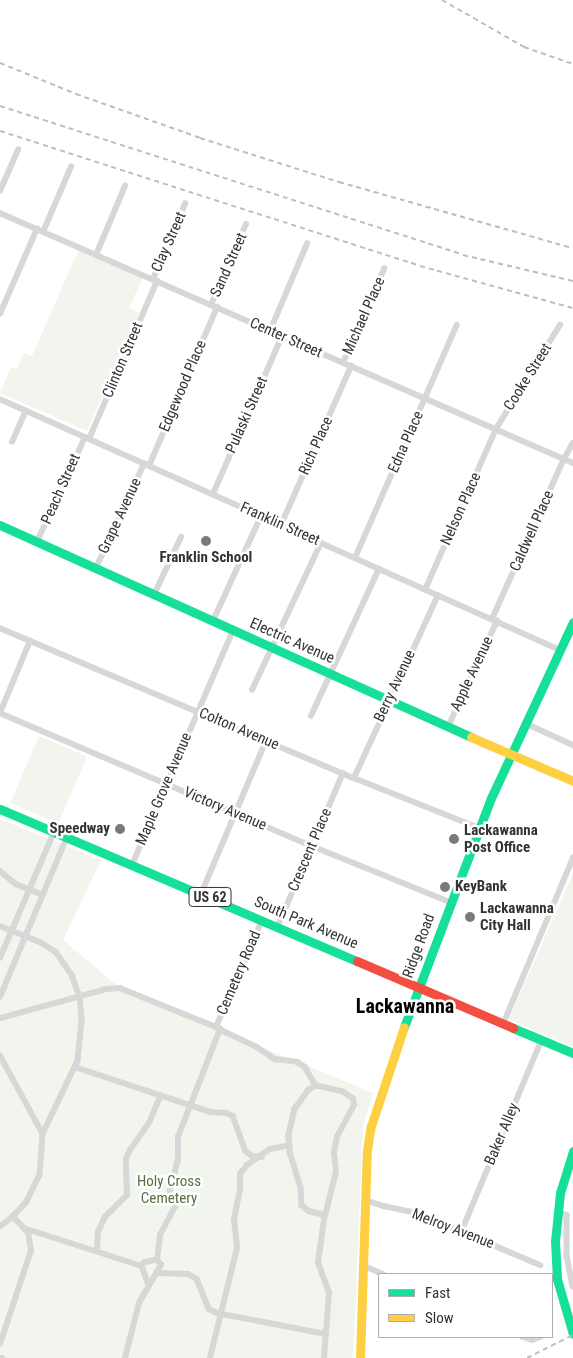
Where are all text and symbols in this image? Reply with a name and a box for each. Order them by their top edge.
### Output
street label: Clay Street [148,209,190,275]
street label: Sand Street [207,230,251,300]
street label: Michael Place [339,274,389,358]
street label: Center Street [247,314,325,362]
street label: Clinton Street [99,320,147,400]
street label: Edgewood Place [156,337,210,435]
street label: Cooke Street [500,340,556,414]
street label: Pulaski Street [222,374,272,456]
street label: Edna Place [384,408,428,476]
street label: Rich Place [295,414,337,478]
street label: Peach Street [37,451,85,527]
street label: Nelson Place [437,470,485,548]
street label: Grape Avenue [95,475,145,557]
street label: Caldwell Place [506,488,558,574]
street label: Franklin Street [237,498,323,550]
marker: Franklin School [200,535,212,547]
place label: Franklin School [160,549,252,567]
street label: Electric Avenue [247,614,337,668]
street label: Apple Avenue [447,634,497,714]
street label: Berry Avenue [370,647,420,725]
street label: Colton Avenue [196,704,282,754]
street label: Maple Grove Avenue [132,730,196,848]
street label: Victory Avenue [181,783,269,835]
street label: Crescent Place [284,806,336,894]
place label: Speedway [50,820,110,838]
place label: Lackawanna Post Office [464,821,538,856]
marker: Speedway [114,823,126,835]
marker: Lackawanna Post Office [448,833,460,845]
place label: KeyBank [455,878,507,896]
marker: KeyBank [439,881,451,893]
road number: US 62 [188,886,232,909]
street label: South Park Avenue [251,893,361,953]
place label: Lackawanna City Hall [480,899,554,934]
marker: Lackawanna City Hall [464,911,476,923]
street label: Ridge Road [399,912,439,980]
street label: Cemetery Road [213,928,265,1018]
district label: Lackawanna [356,994,454,1018]
street label: Baker Alley [481,1100,523,1168]
park label: Holy Cross Cemetery [137,1172,201,1207]
street label: Melroy Avenue [409,1205,497,1253]
legend [378,1273,553,1338]
text: Fast [425,1284,450,1302]
text: Slow [425,1309,454,1327]

